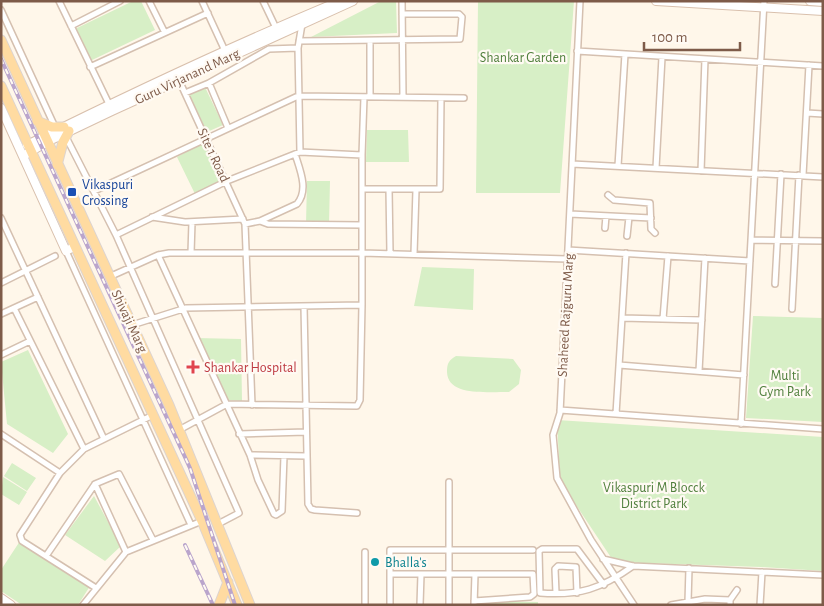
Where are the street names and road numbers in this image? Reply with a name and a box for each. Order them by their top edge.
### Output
street label: Guru Virjanand Marg [133,46,242,107]
street label: Site 1 Road [194,126,232,185]
street label: Shaheed Rajguru Marg [556,253,576,377]
street label: Shivaji Marg [109,288,150,355]

